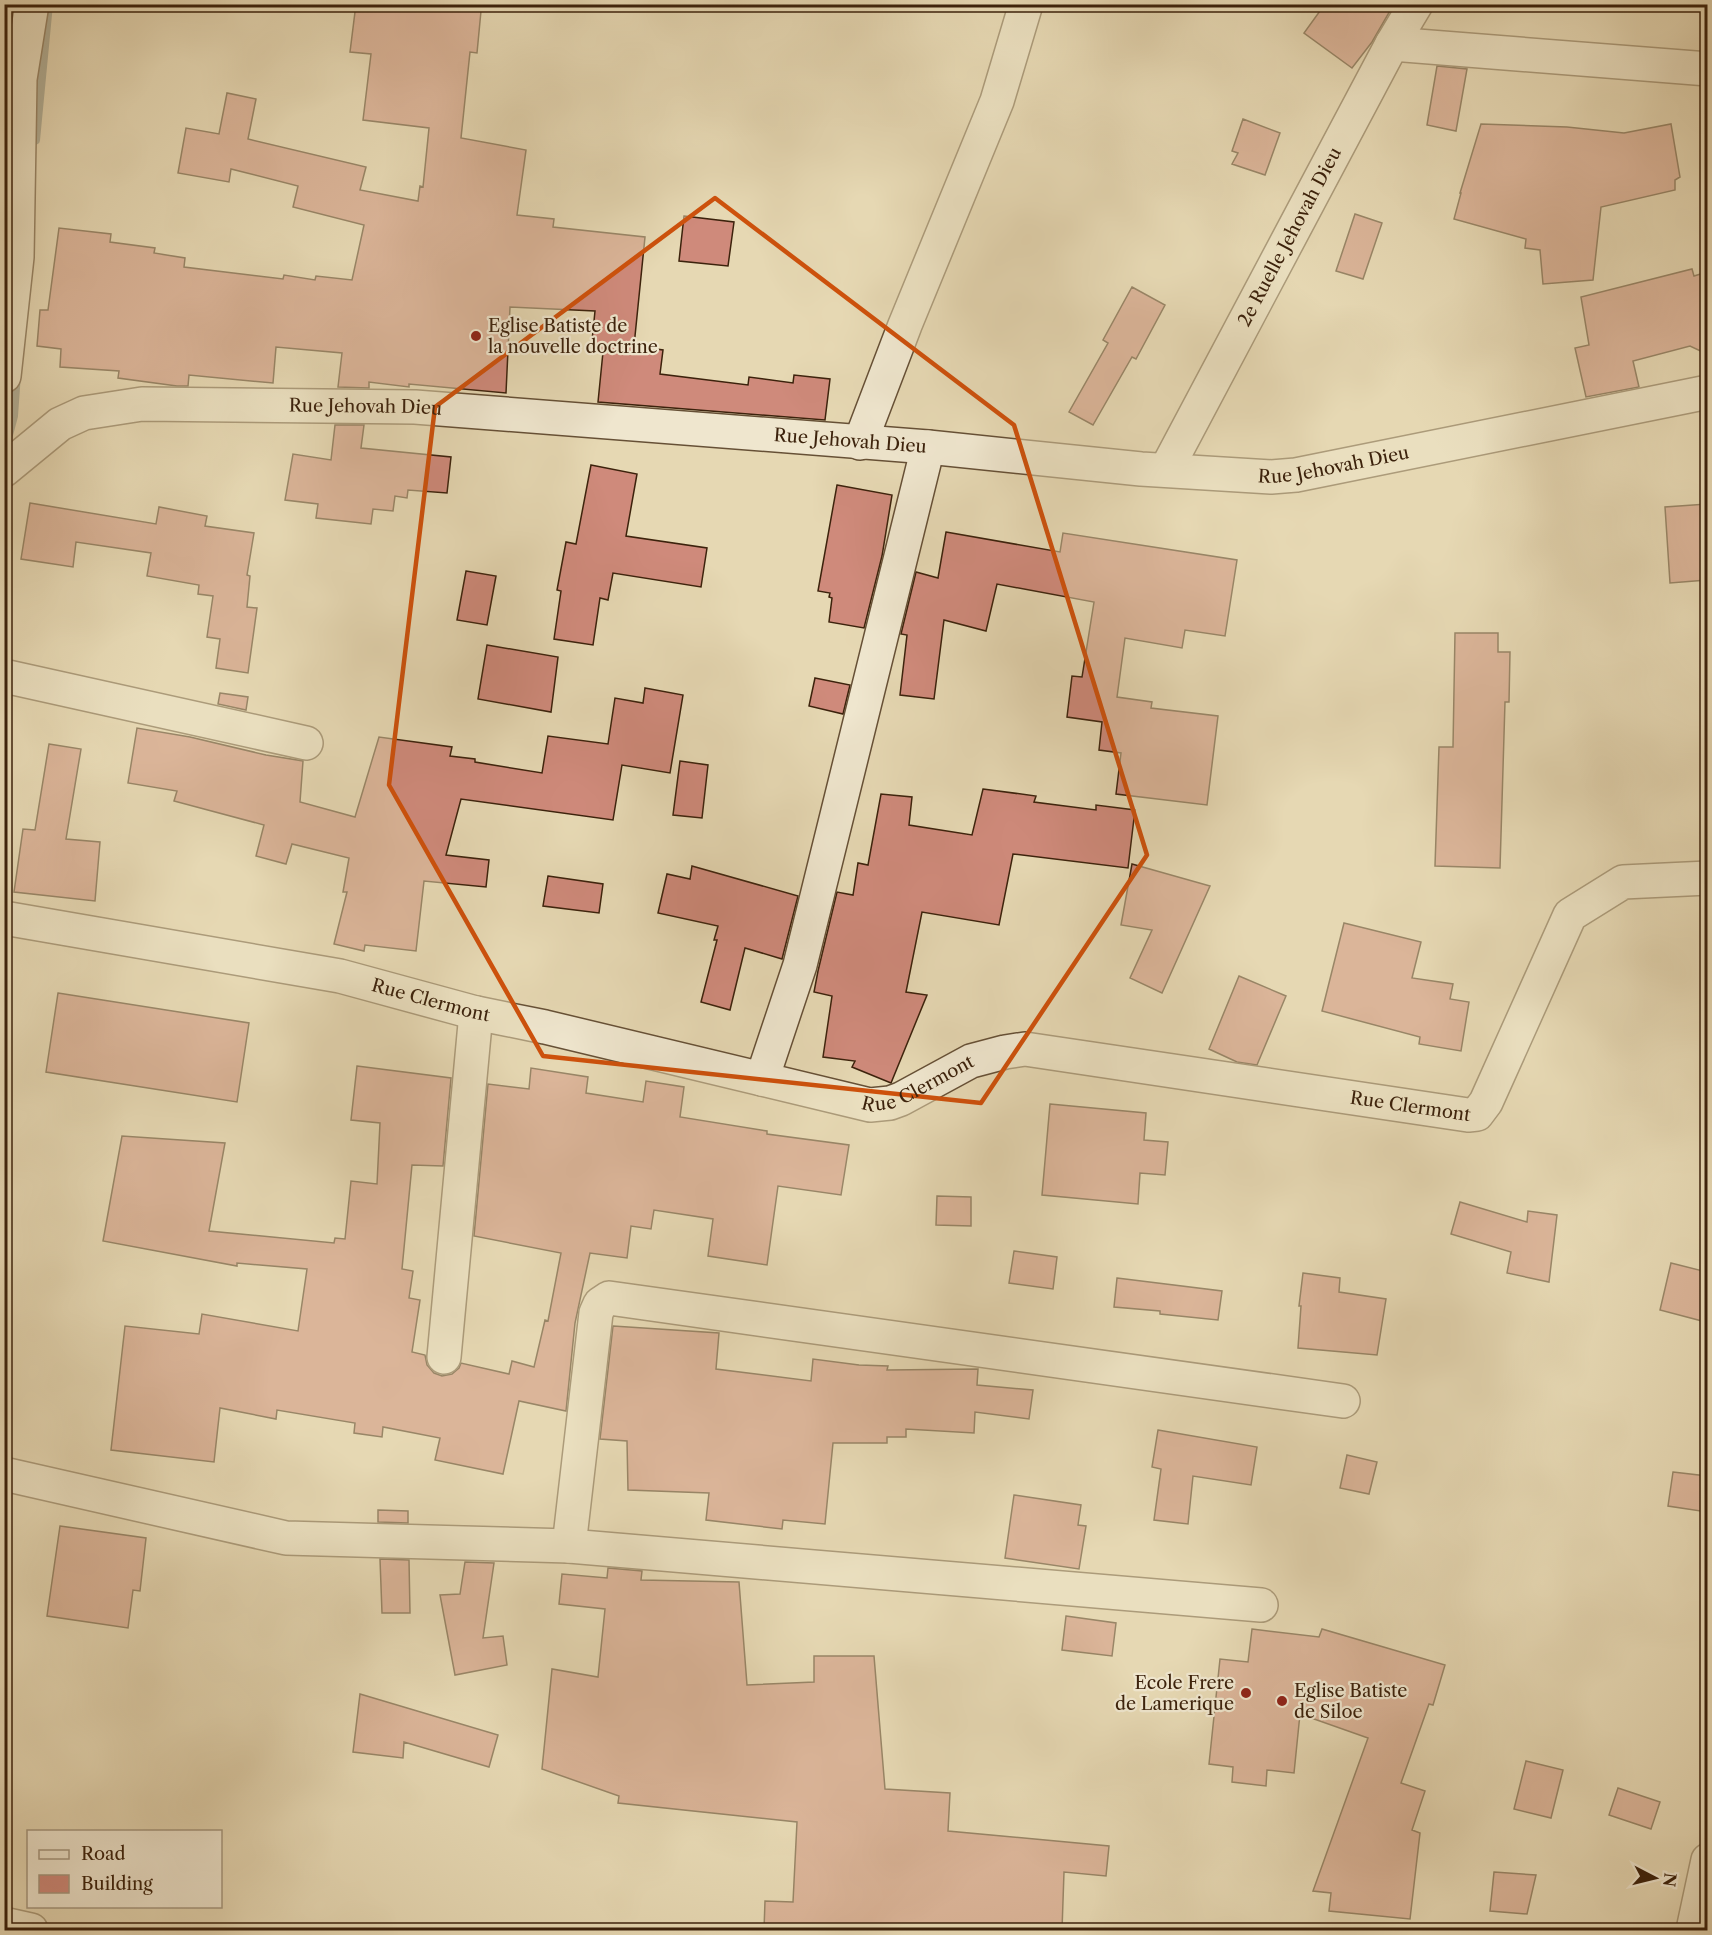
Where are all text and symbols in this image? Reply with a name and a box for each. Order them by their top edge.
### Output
street label: 2e Ruelle Jehovah Dieu [1233,144,1346,330]
place label: Eglise Batiste de la nouvelle doctrine [488,315,658,358]
marker: Eglise Batiste de la nouvelle doctrine [469,329,483,343]
street label: Rue Jehovah Dieu [289,395,443,420]
street label: Rue Jehovah Dieu [773,424,927,458]
street label: Rue Jehovah Dieu [1257,441,1411,488]
street label: Rue Clermont [369,974,492,1027]
street label: Rue Clermont [859,1050,978,1117]
street label: Rue Clermont [1349,1087,1473,1126]
place label: Ecole Frere de Lamerique [1115,1672,1234,1715]
place label: Eglise Batiste de Siloe [1294,1680,1407,1723]
marker: Ecole Frere de Lamerique [1239,1686,1253,1700]
marker: Eglise Batiste de Siloe [1275,1694,1289,1708]
legend [27,1830,222,1908]
text: Road [81,1843,126,1865]
north arrow [1625,1848,1685,1908]
text: N [1659,1872,1681,1888]
text: Building [81,1873,153,1895]

